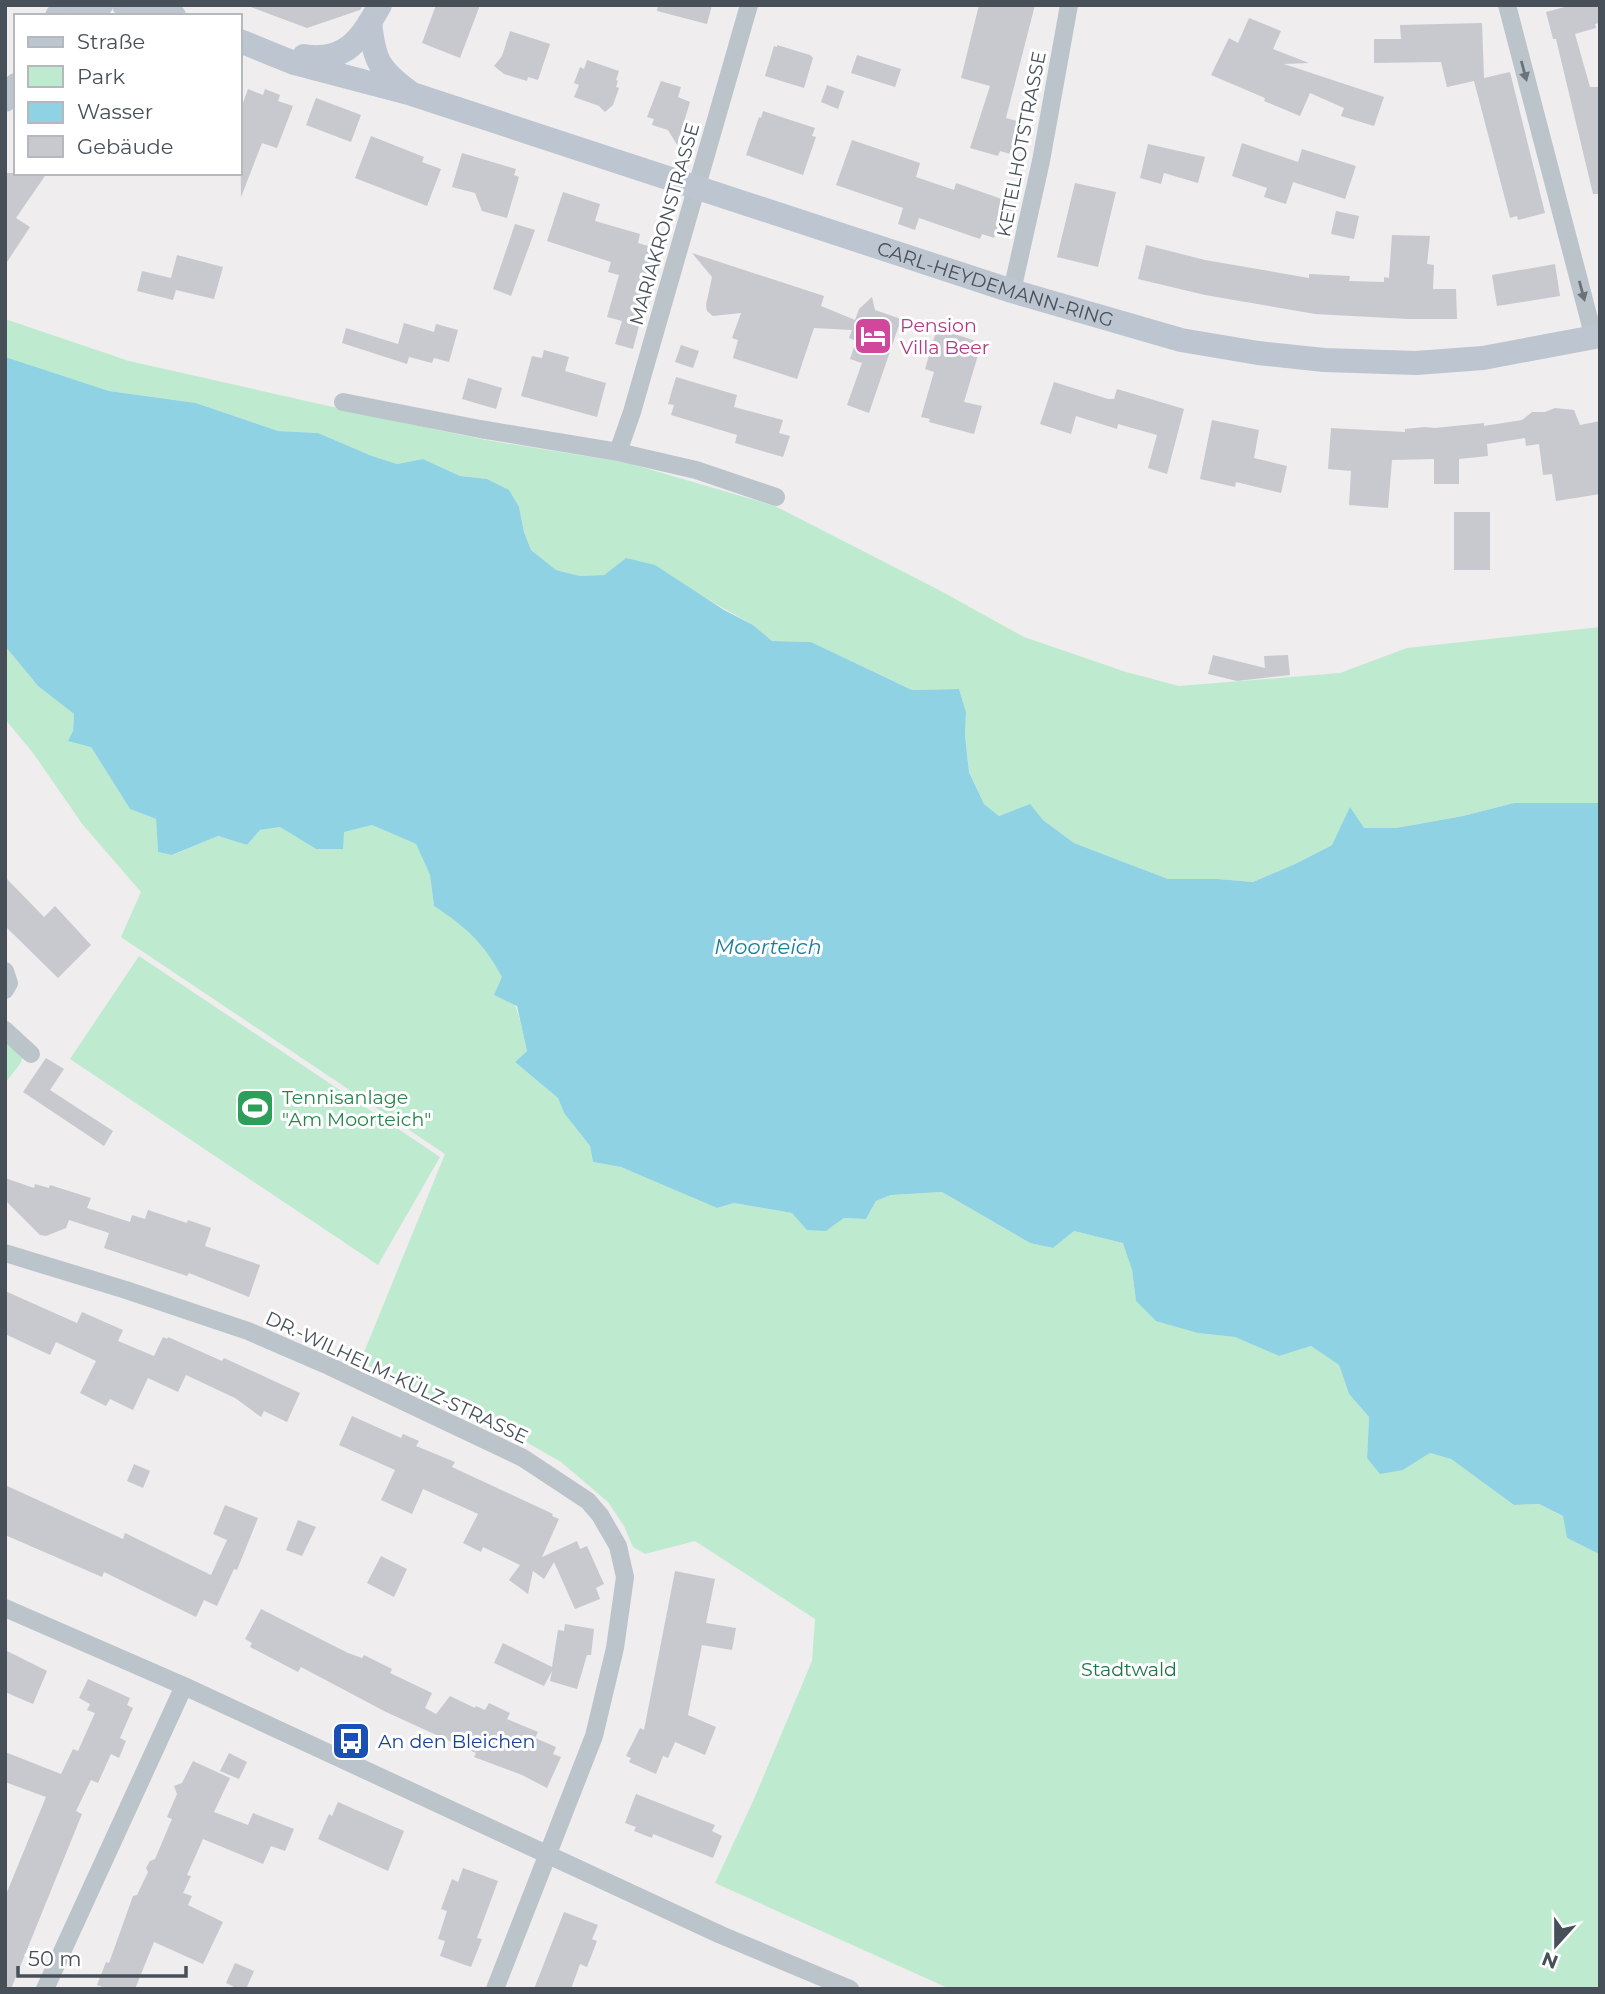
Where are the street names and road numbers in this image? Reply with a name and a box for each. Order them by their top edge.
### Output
street label: KETELHOTSTRASSE [992,49,1051,239]
street label: MARIAKRONSTRASSE [625,120,704,328]
street label: CARL-HEYDEMANN-RING [874,237,1116,332]
street label: DR.-WILHELM-KÜLZ-STRASSE [262,1306,532,1449]

